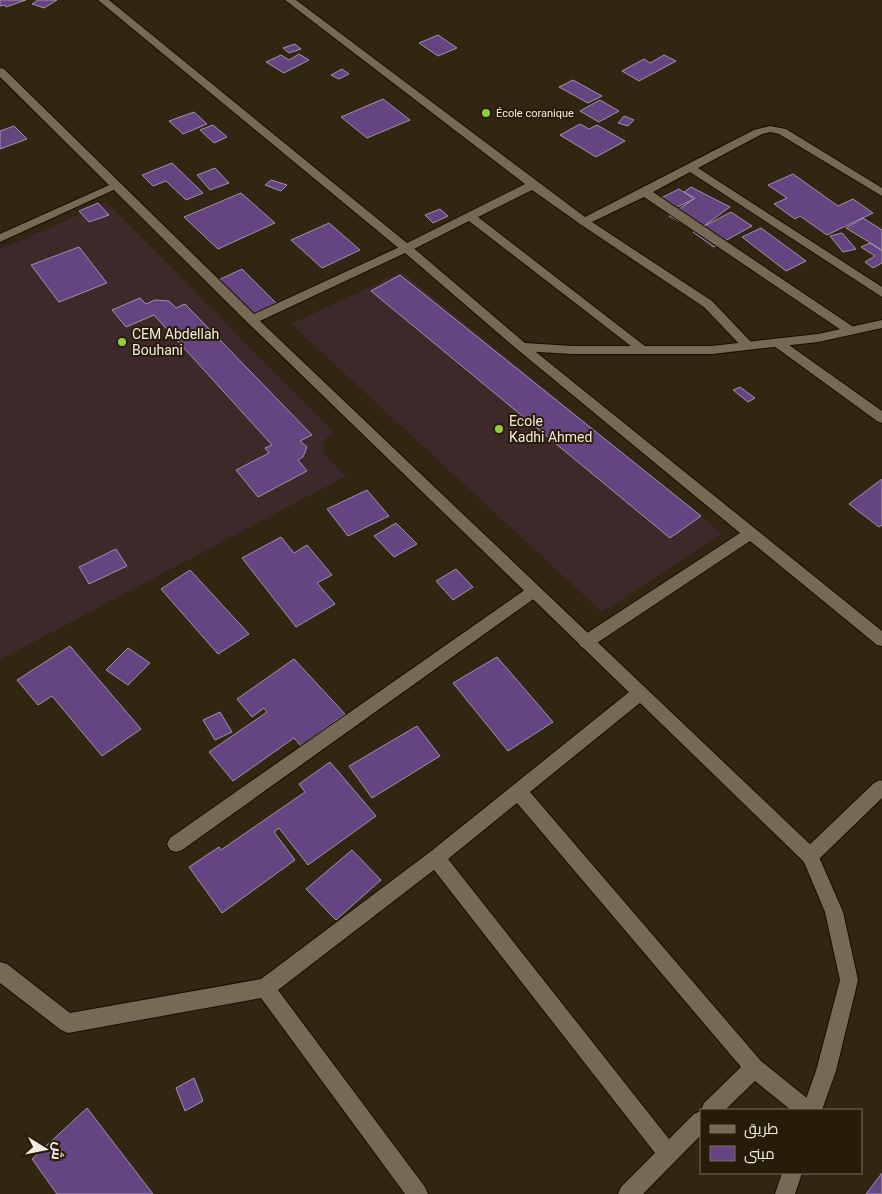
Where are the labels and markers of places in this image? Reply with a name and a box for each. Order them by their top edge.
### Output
marker: École coranique [480,107,492,119]
place label: École coranique [496,107,574,120]
place label: CEM Abdellah Bouhani [132,326,219,358]
marker: CEM Abdellah Bouhani [116,336,128,348]
place label: Ecole Kadhi Ahmed [509,413,592,445]
marker: Ecole Kadhi Ahmed [493,423,505,435]

